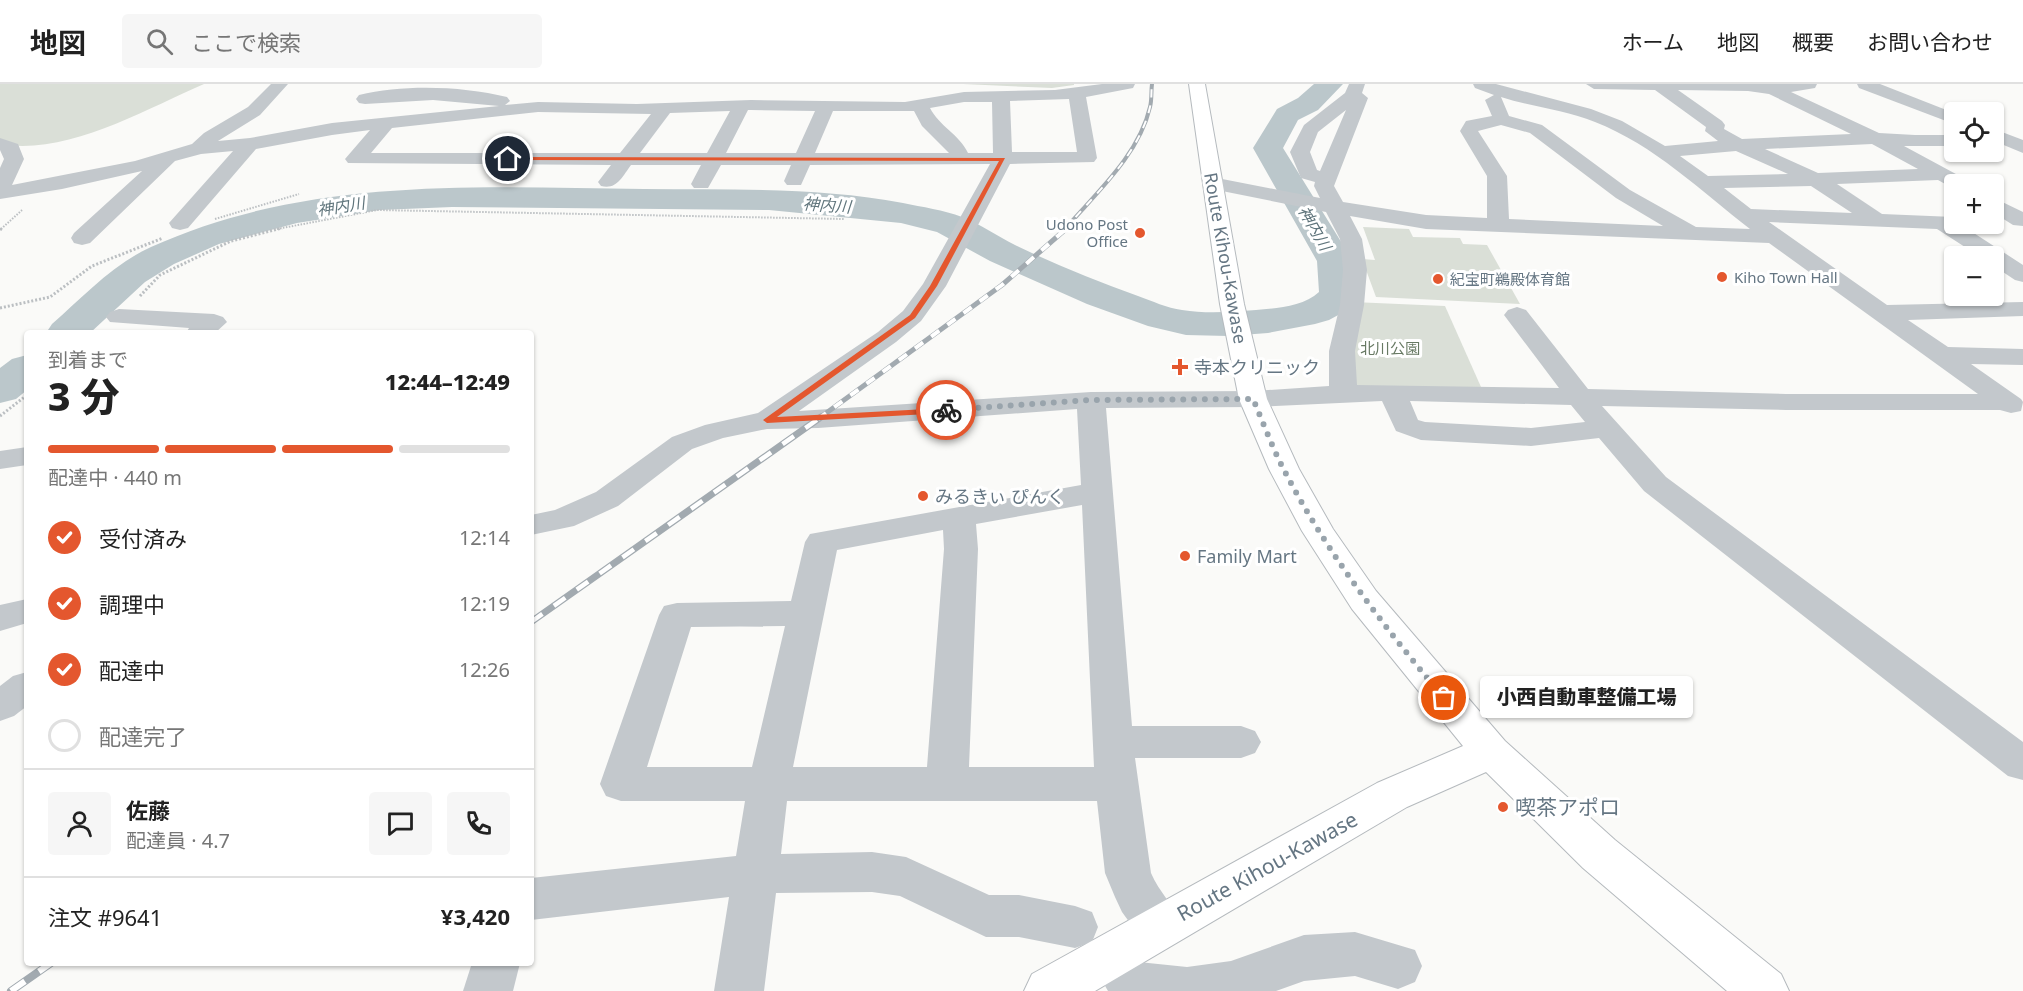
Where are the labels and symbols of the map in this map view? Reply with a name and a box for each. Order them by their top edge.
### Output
pin [482,133,533,184]
street label: Route Kihou-Kawase [1199,170,1253,346]
water label: 神内川 [316,191,368,221]
water label: 神内川 [802,192,854,218]
water label: 神内川 [1293,202,1338,256]
place label: Udono Post Office [1046,214,1129,251]
marker: Udono Post Office [1133,226,1147,240]
place label: Kiho Town Hall [1734,267,1838,287]
place label: 紀宝町鵜殿体育館 [1450,269,1570,289]
marker: Kiho Town Hall [1715,270,1729,284]
marker: 紀宝町鵜殿体育館 [1431,272,1445,286]
park label: 北川公園 [1360,338,1420,358]
place label: 寺本クリニック [1194,355,1320,379]
marker: 寺本クリニック [1171,358,1189,376]
courier [916,380,976,440]
place label: みるきぃ ぴんく [935,484,1065,508]
marker: みるきぃ ぴんく [916,489,930,503]
place label: Family Mart [1197,544,1297,568]
marker: Family Mart [1178,549,1192,563]
pin [1418,672,1469,723]
callout: 小西自動車整備工場 [1480,677,1693,719]
place label: 喫茶アポロ [1515,793,1620,821]
marker: 喫茶アポロ [1496,800,1510,814]
street label: Route Kihou-Kawase [1172,805,1362,927]

